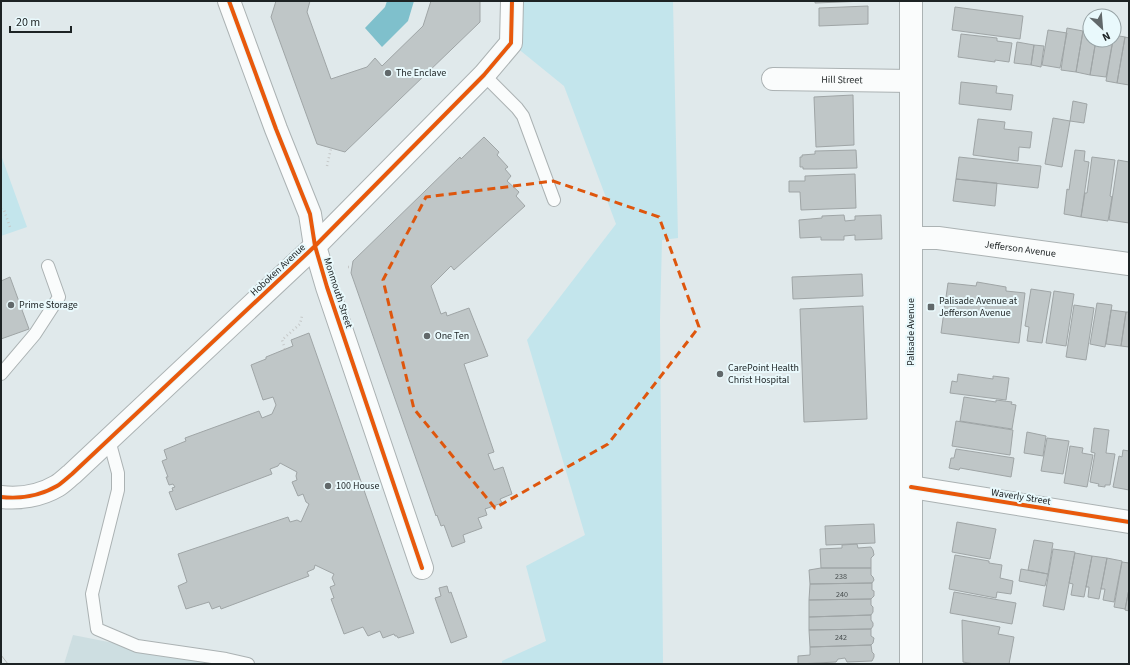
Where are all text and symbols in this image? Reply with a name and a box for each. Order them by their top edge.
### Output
scale bar [10,8,71,34]
north arrow [1082,8,1122,48]
text: 20 m [16,14,40,31]
text: N [1100,28,1113,45]
place label: The Enclave [396,66,446,80]
marker: The Enclave [383,68,393,78]
street label: Hill Street [821,73,863,87]
street label: Jefferson Avenue [984,237,1057,261]
street label: Hoboken Avenue [247,241,309,299]
street label: Monmouth Street [320,256,356,331]
place label: Palisade Avenue at Jefferson Avenue [939,294,1018,320]
place label: Prime Storage [19,298,78,312]
street label: Palisade Avenue [904,298,918,366]
marker: Prime Storage [6,300,16,310]
marker: Palisade Avenue at Jefferson Avenue [926,302,936,312]
place label: One Ten [435,329,469,343]
marker: One Ten [422,331,432,341]
place label: CarePoint Health Christ Hospital [728,361,799,387]
marker: CarePoint Health Christ Hospital [715,369,725,379]
place label: 100 House [336,479,379,493]
marker: 100 House [323,481,333,491]
street label: Waverly Street [990,485,1052,509]
house number: 238 [835,571,847,582]
house number: 240 [836,589,848,600]
house number: 242 [835,632,847,643]

